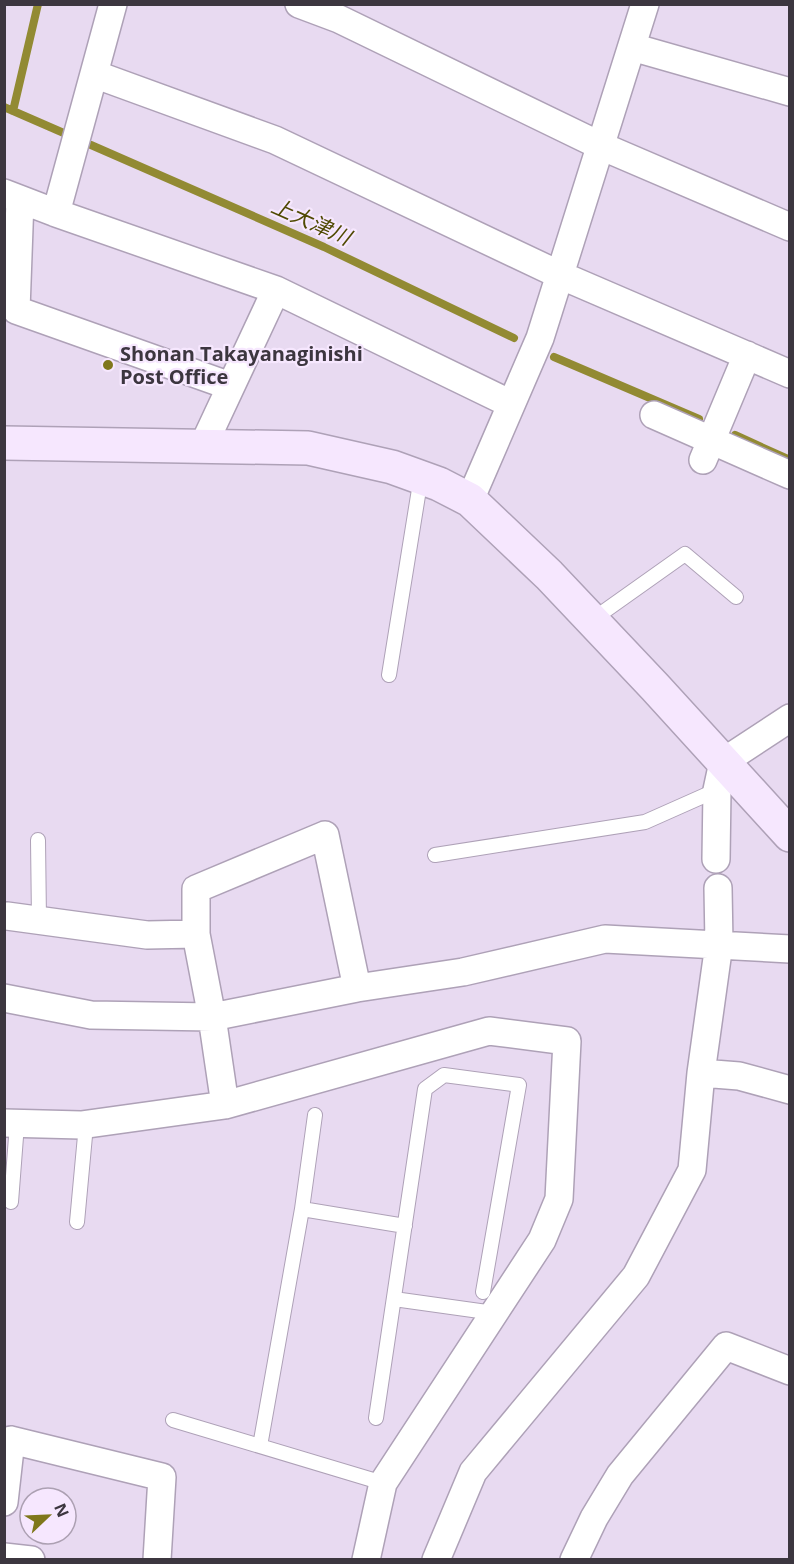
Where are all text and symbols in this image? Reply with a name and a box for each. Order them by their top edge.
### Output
water label: 上大津川 [267,191,357,252]
place label: Shonan Takayanaginishi Post Office [120,340,363,390]
marker: Shonan Takayanaginishi Post Office [101,358,115,372]
north arrow [18,1486,78,1546]
text: N [49,1500,74,1520]

